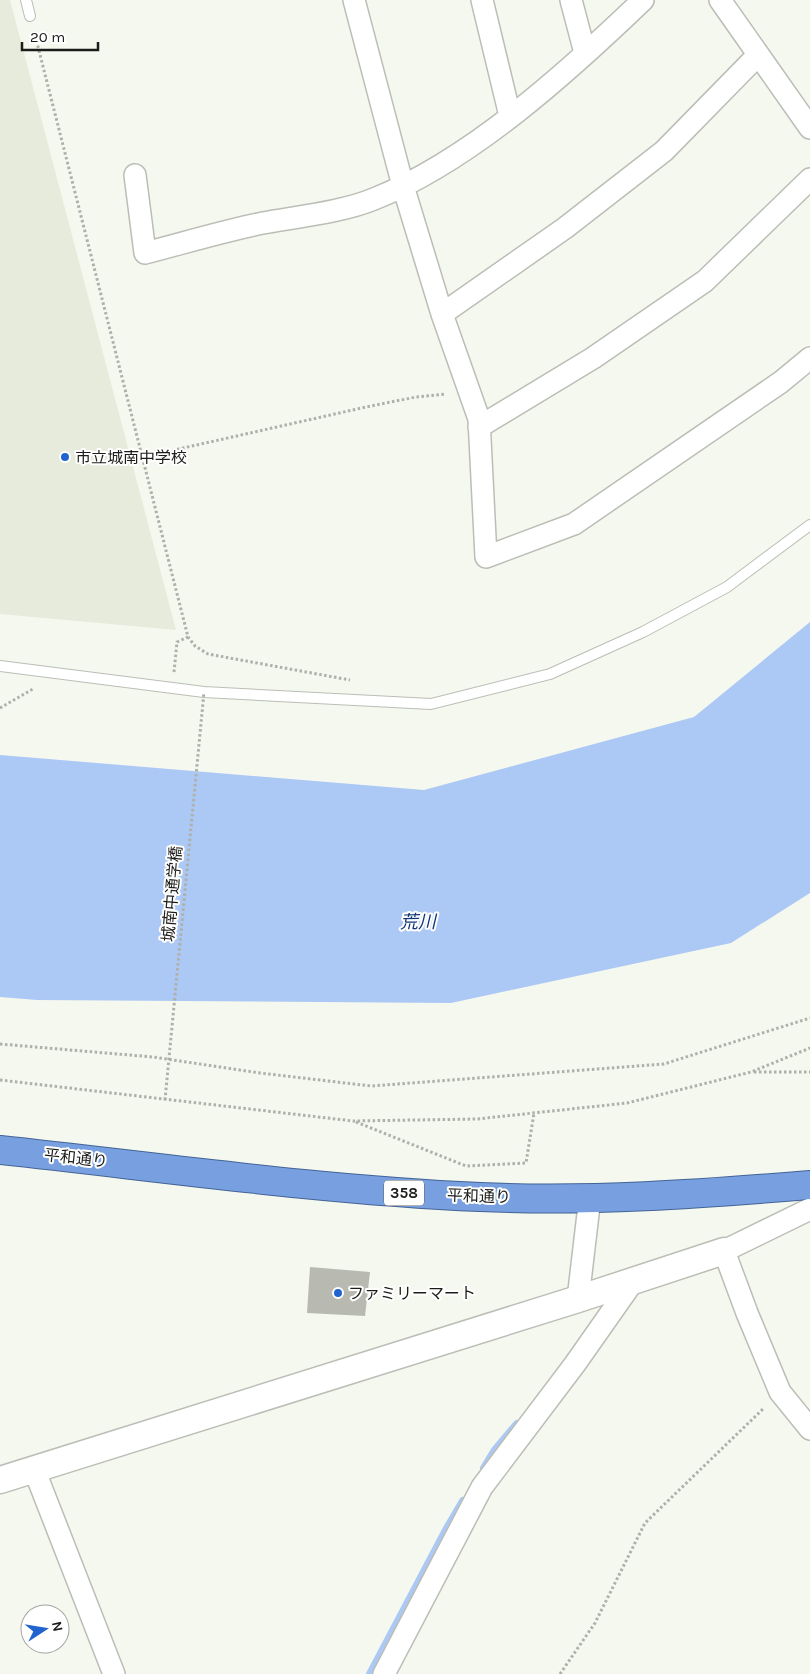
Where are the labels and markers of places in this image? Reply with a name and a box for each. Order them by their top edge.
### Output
place label: 市立城南中学校 [75,448,187,467]
marker: 市立城南中学校 [59,451,71,463]
place label: ファミリーマート [348,1284,476,1303]
marker: ファミリーマート [332,1287,344,1299]

